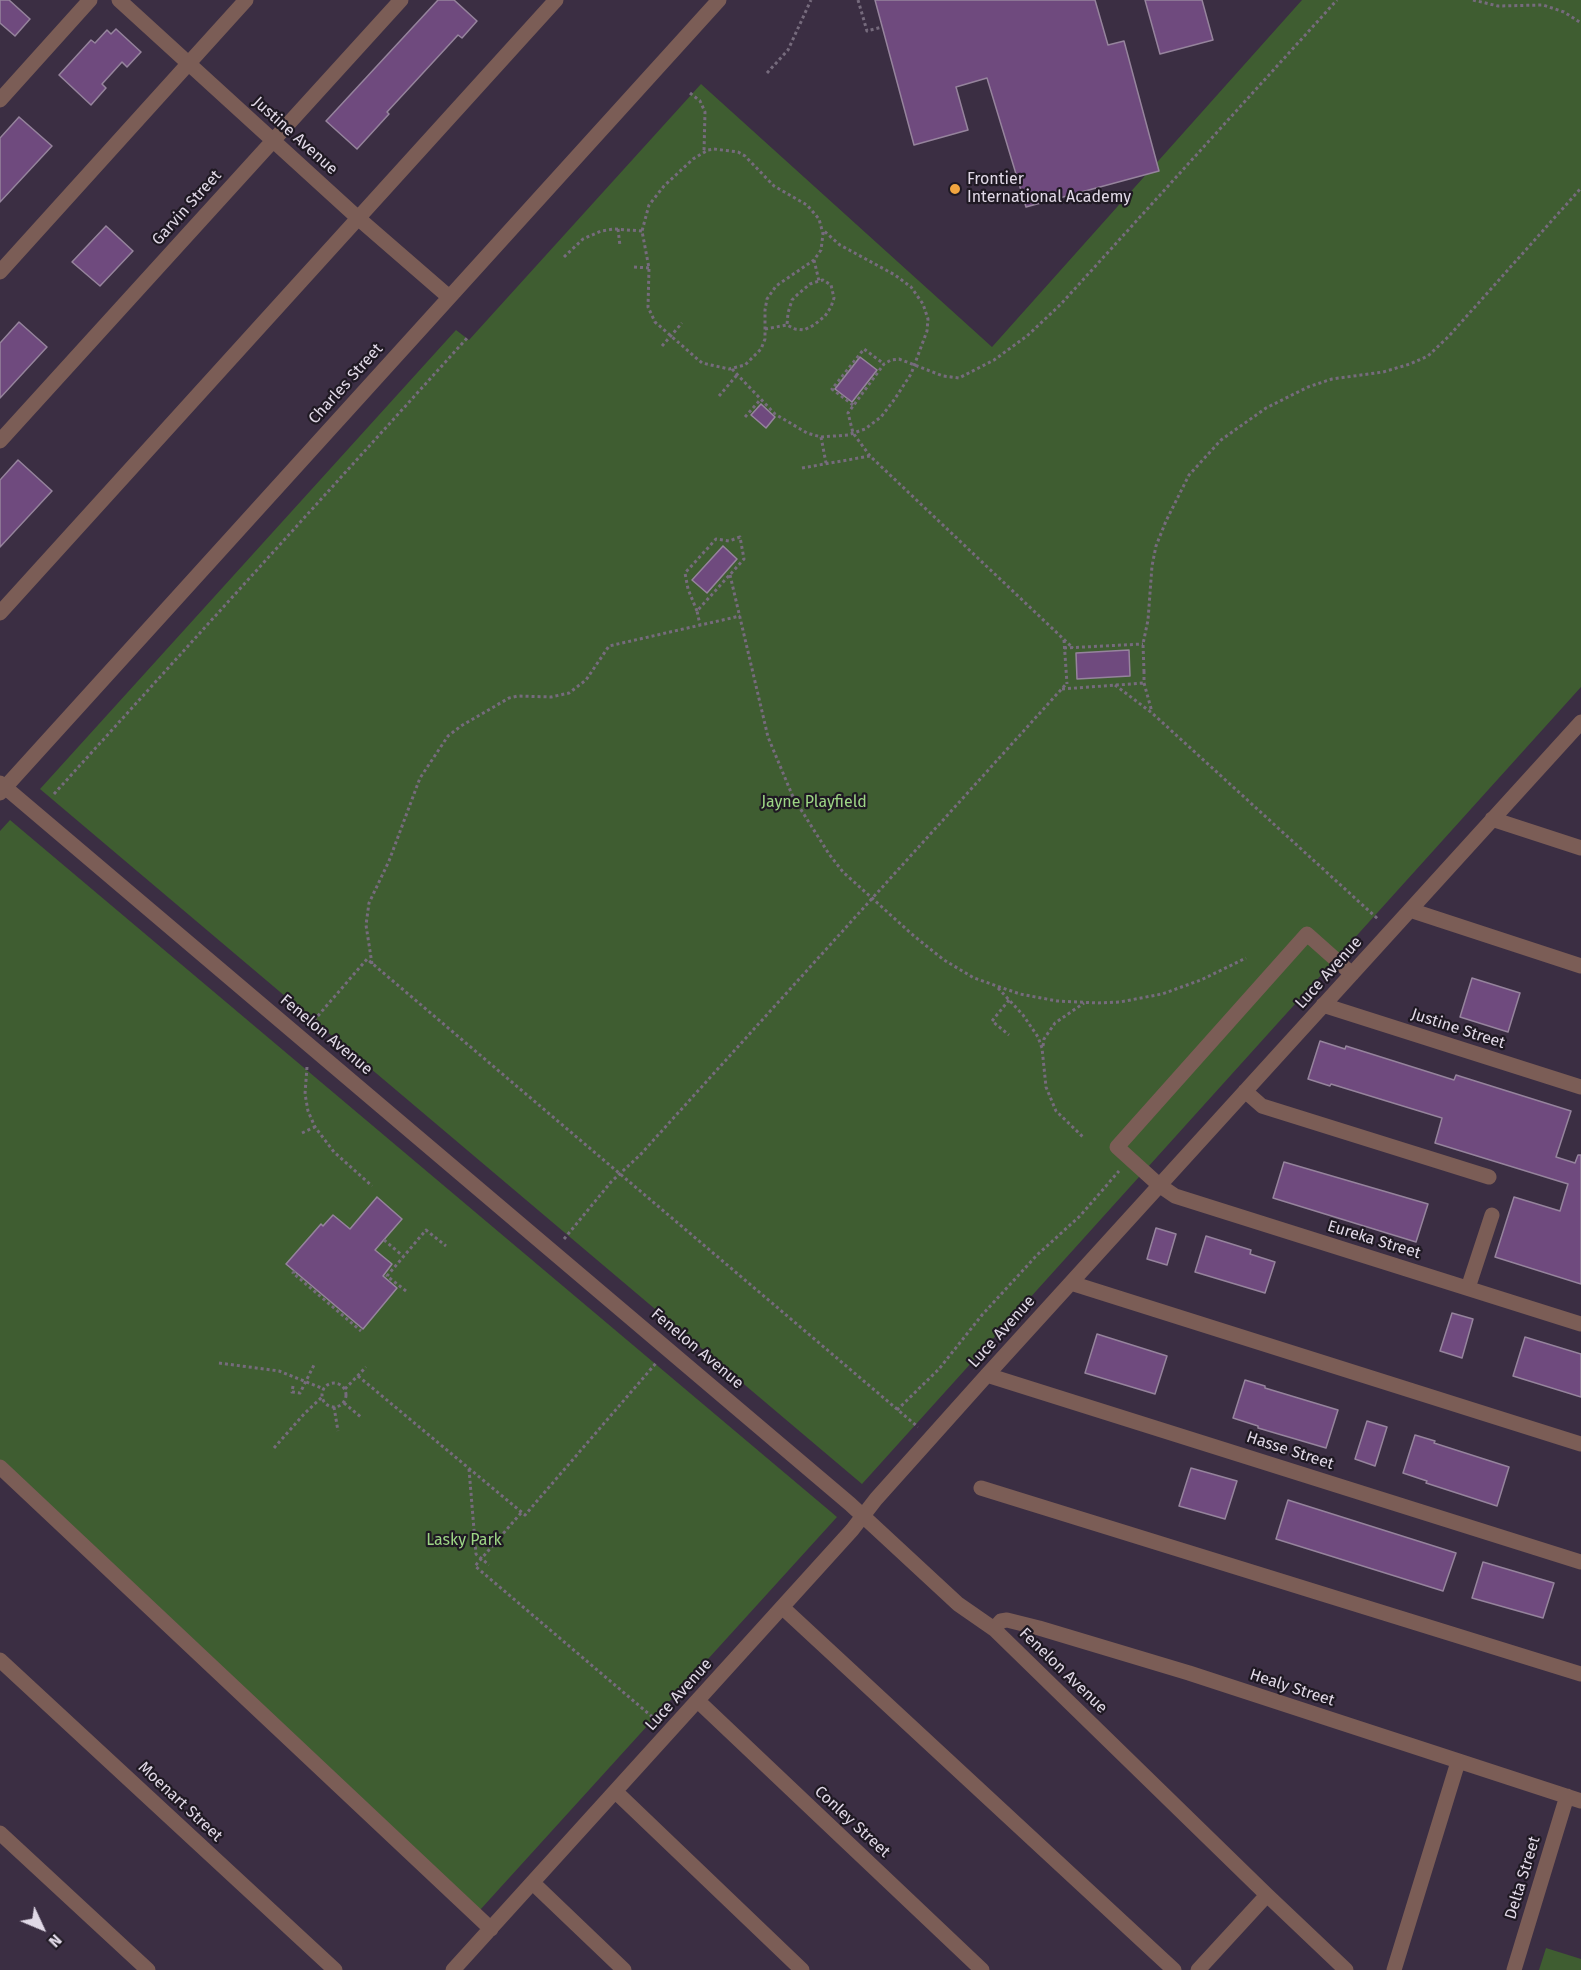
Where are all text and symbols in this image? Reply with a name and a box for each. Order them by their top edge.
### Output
street label: Justine Avenue [249,93,341,179]
street label: Garvin Street [148,167,226,249]
place label: Frontier International Academy [967,170,1131,208]
marker: Frontier International Academy [948,182,962,196]
street label: Charles Street [305,340,387,428]
park label: Jayne Playfield [761,793,867,813]
street label: Luce Avenue [1292,933,1366,1013]
street label: Fenelon Avenue [276,991,376,1079]
street label: Justine Street [1409,1005,1507,1053]
street label: Eureka Street [1325,1217,1423,1263]
street label: Luce Avenue [965,1292,1039,1372]
street label: Fenelon Avenue [647,1305,747,1393]
street label: Hasse Street [1244,1428,1336,1474]
park label: Lasky Park [426,1531,502,1551]
street label: Fenelon Avenue [1015,1624,1111,1718]
street label: Luce Avenue [642,1655,716,1735]
street label: Healy Street [1247,1665,1337,1711]
street label: Moenart Street [134,1758,226,1846]
street label: Conley Street [810,1782,894,1862]
street label: Delta Street [1501,1834,1545,1922]
north arrow [12,1898,72,1958]
text: N [45,1930,66,1951]

